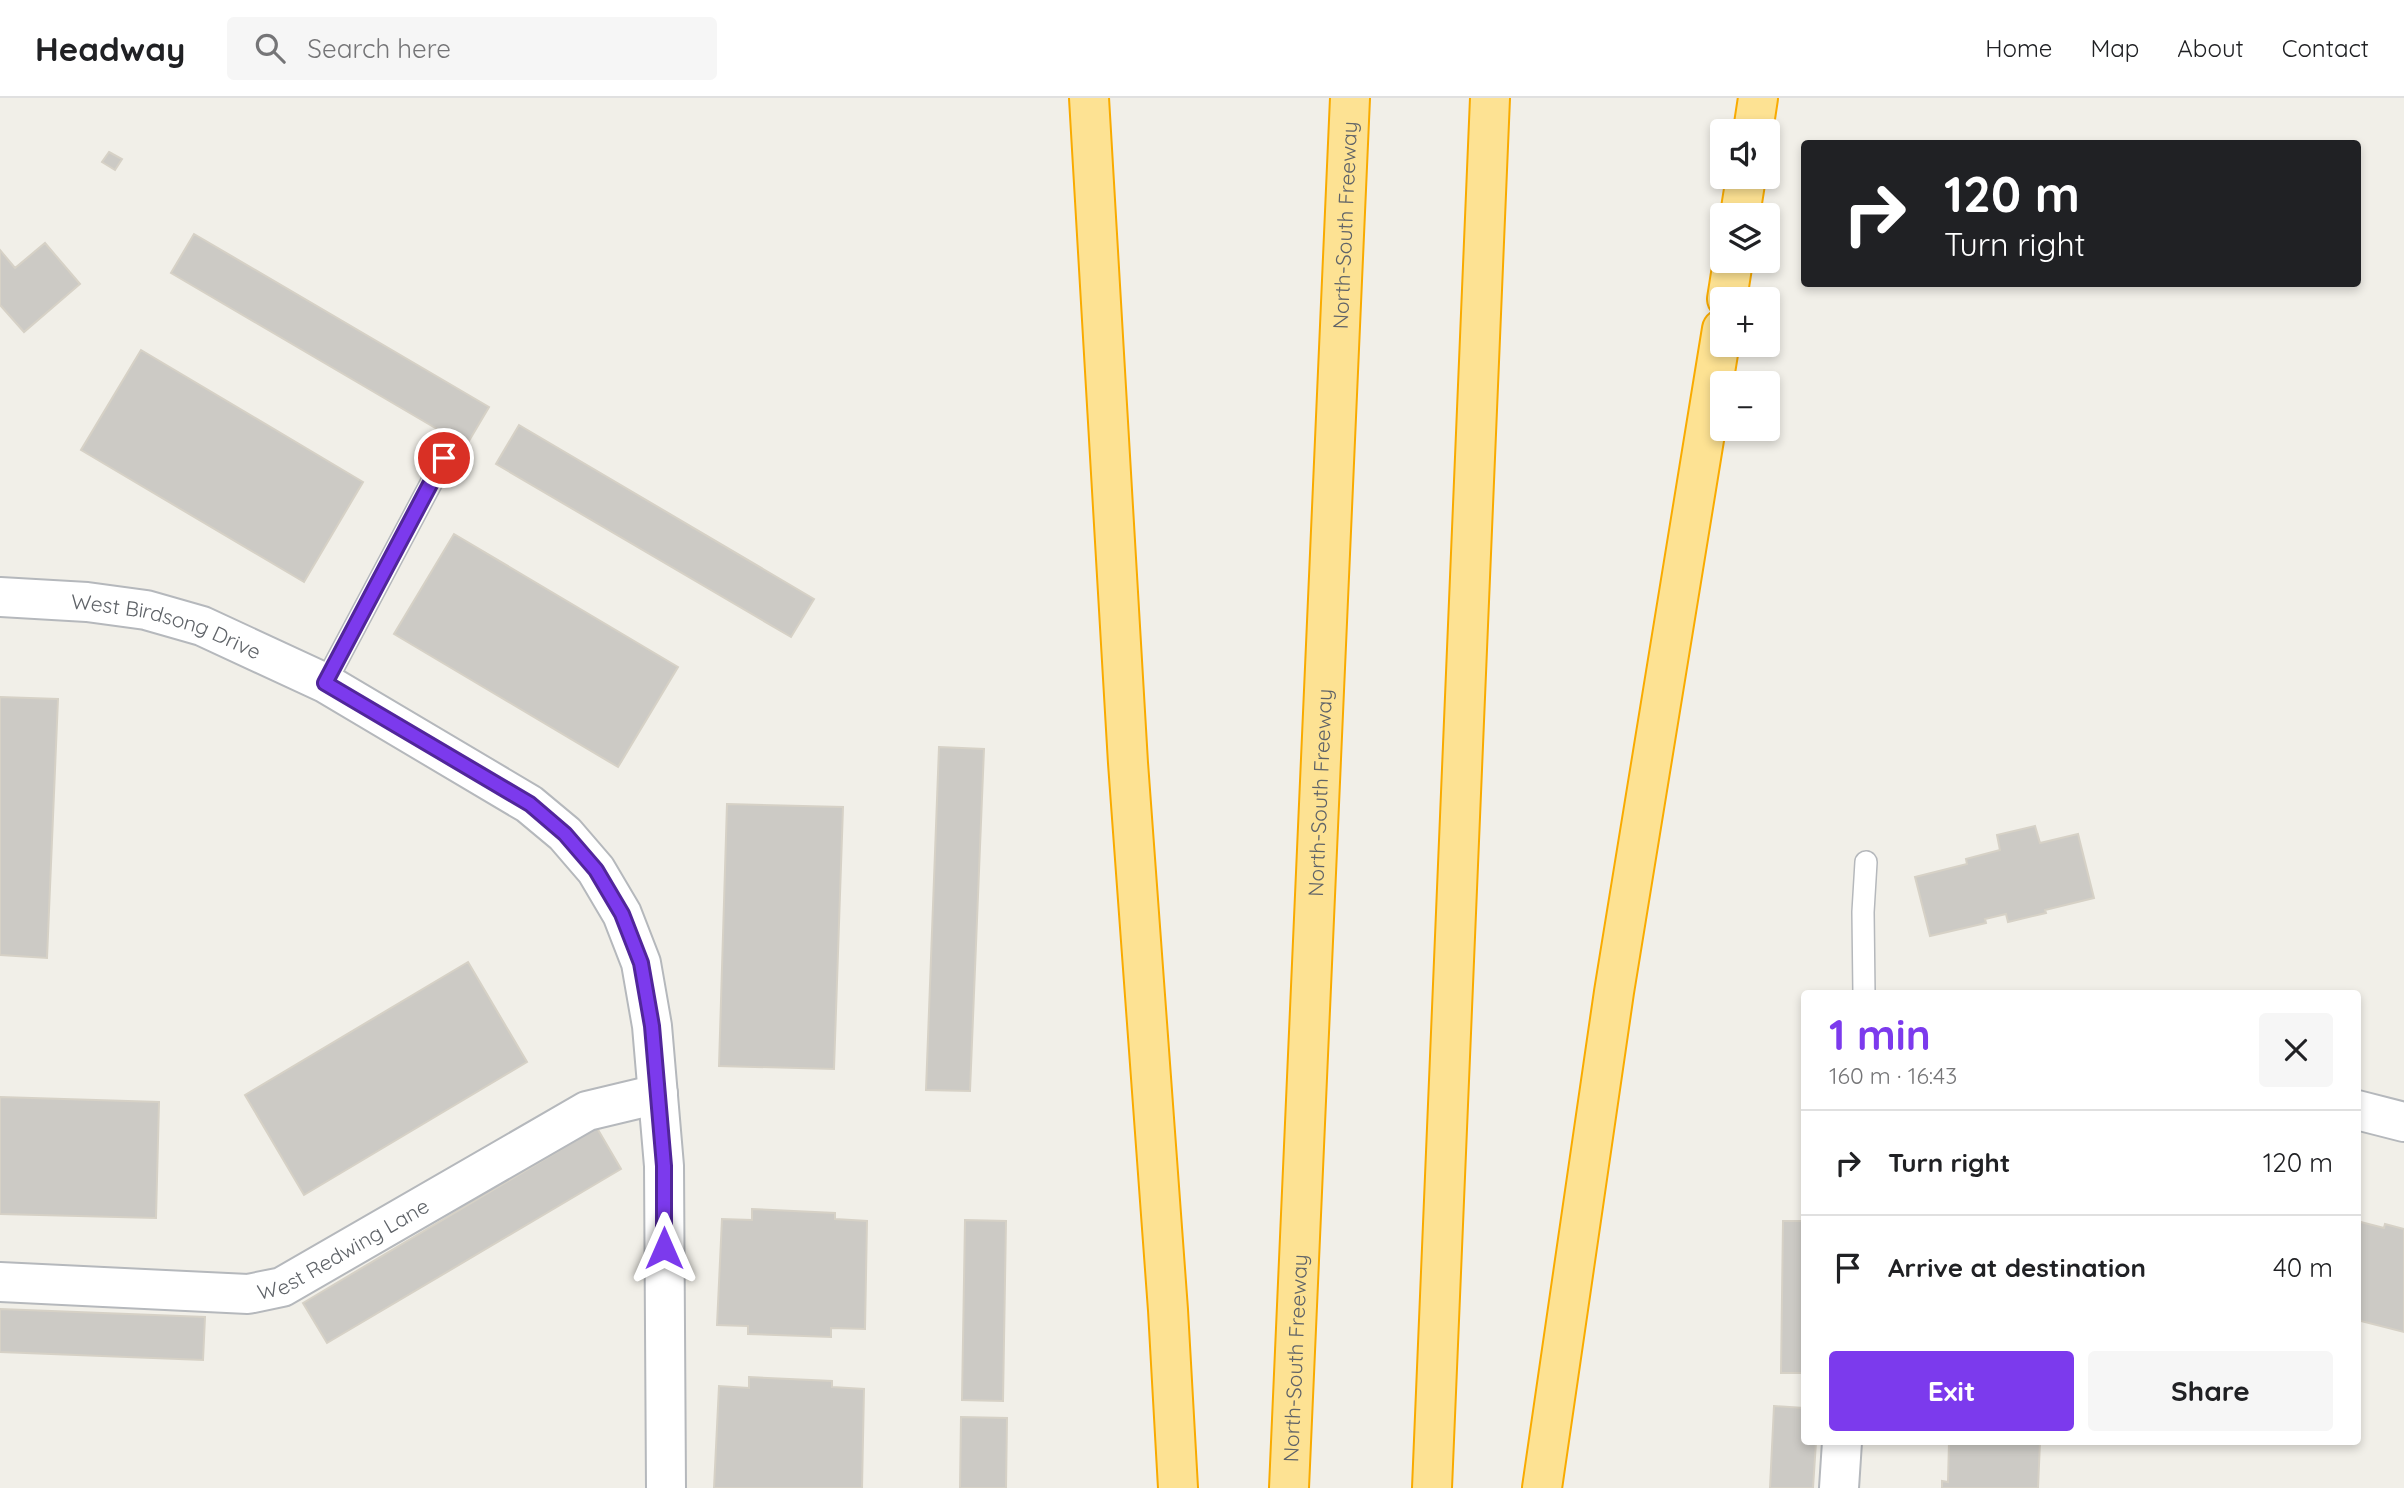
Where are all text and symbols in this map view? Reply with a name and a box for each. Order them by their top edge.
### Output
search box [227,17,717,80]
text: Headway [35,28,185,69]
icon: search [251,29,289,67]
text: Search here [307,32,451,65]
text: Home [1985,33,2052,63]
text: Map [2090,33,2139,63]
text: About [2177,33,2244,63]
text: Contact [2282,33,2369,63]
map controls [1710,119,1780,441]
button: sound [1710,119,1780,189]
street label: North-South Freeway [1327,121,1362,330]
text: 120 m [1944,163,2080,224]
icon: right [1829,168,1920,259]
button: layers [1710,203,1780,273]
text: Turn right [1944,224,2085,264]
button: + [1710,287,1780,357]
button: − [1710,371,1780,441]
pin [414,428,474,488]
icon: arrive [425,439,463,477]
street label: West Birdsong Drive [71,588,265,665]
street label: North-South Freeway [1302,688,1337,897]
text: 1 min [1829,1008,1931,1061]
button: close [2259,1013,2333,1087]
text: 160 m · 16:43 [1829,1061,1957,1090]
icon: right [1829,1144,1867,1182]
text: Turn right [1888,1146,2010,1179]
text: 120 m [2263,1146,2333,1179]
street label: West Redwing Lane [255,1192,433,1305]
position arrow [627,1211,701,1285]
icon: arrive [1829,1249,1867,1287]
text: Arrive at destination [1888,1251,2146,1284]
text: 40 m [2273,1251,2333,1284]
street label: North-South Freeway [1277,1254,1312,1463]
button: Exit [1829,1351,2074,1431]
button: Share [2088,1351,2333,1431]

